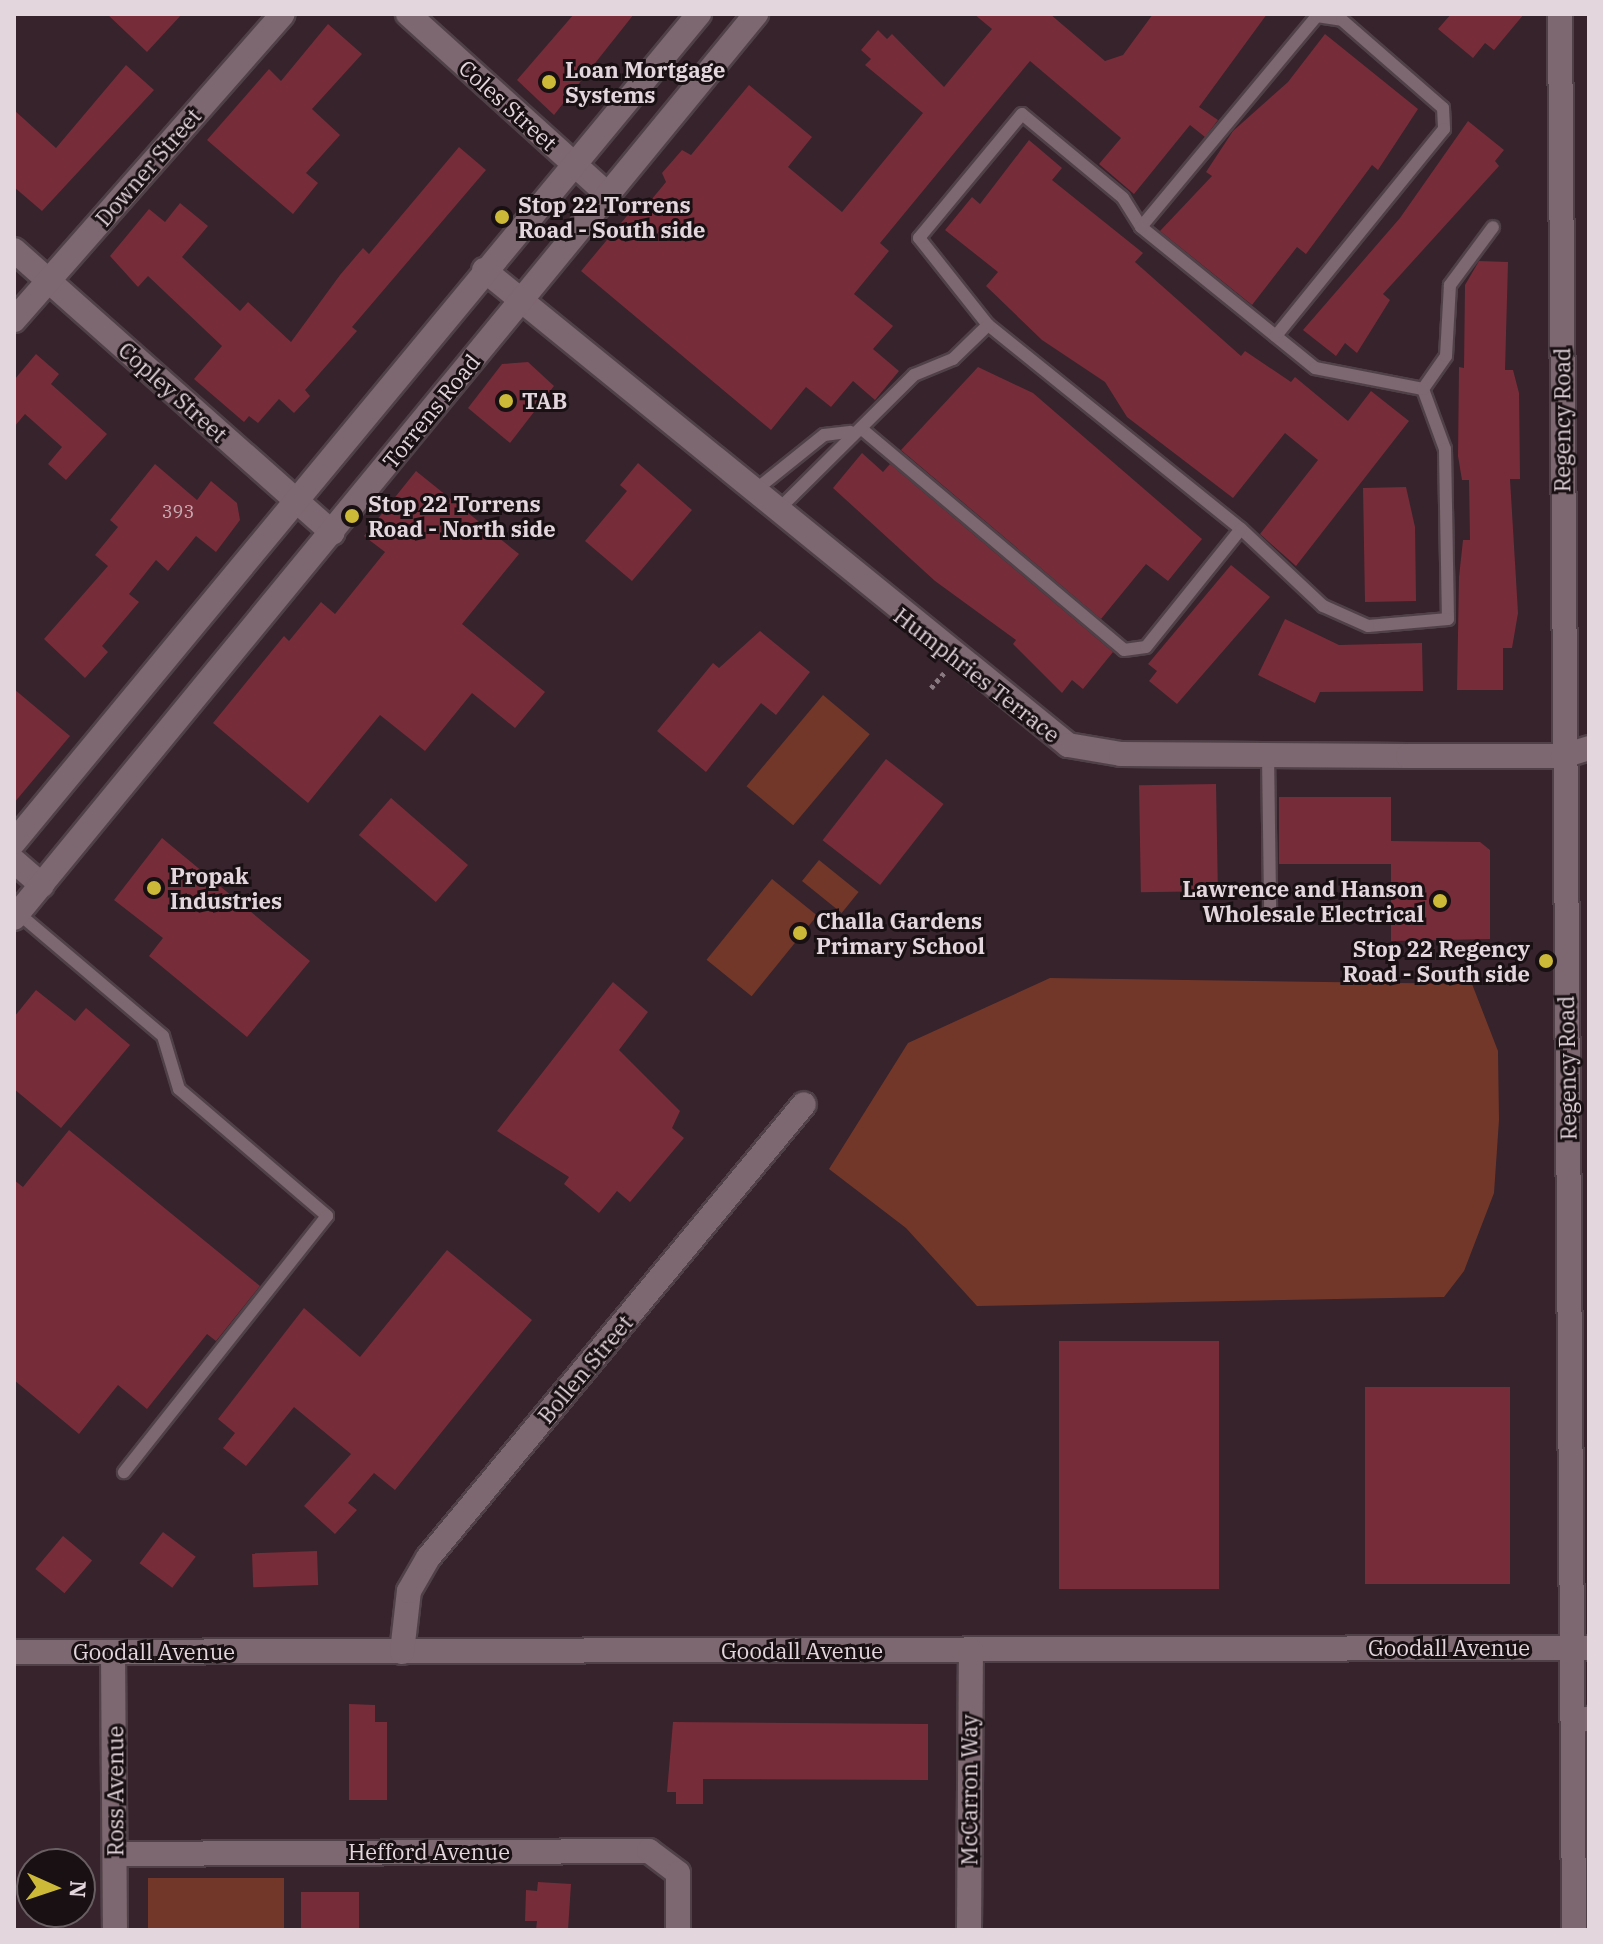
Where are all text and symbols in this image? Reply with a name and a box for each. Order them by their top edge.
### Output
street label: Coles Street [454,54,562,156]
place label: Loan Mortgage Systems [565,56,725,108]
marker: Loan Mortgage Systems [540,73,558,91]
street label: Downer Street [90,103,206,231]
place label: Stop 22 Torrens Road - South side [518,191,705,242]
marker: Stop 22 Torrens Road - South side [493,208,511,226]
street label: Copley Street [113,336,233,448]
street label: Regency Road [1549,348,1575,492]
street label: Torrens Road [377,349,485,473]
place label: TAB [522,388,567,414]
marker: TAB [497,392,515,410]
place label: Stop 22 Torrens Road - North side [368,490,556,542]
house number: 393 [162,501,194,523]
marker: Stop 22 Torrens Road - North side [343,507,361,525]
street label: Humphries Terrace [889,602,1065,748]
place label: Propak Industries [170,862,282,914]
place label: Lawrence and Hanson Wholesale Electrical [1182,875,1424,926]
marker: Propak Industries [145,879,163,897]
marker: Lawrence and Hanson Wholesale Electrical [1431,892,1449,910]
place label: Challa Gardens Primary School [816,907,985,958]
marker: Challa Gardens Primary School [791,924,809,942]
place label: Stop 22 Regency Road - South side [1343,935,1530,986]
marker: Stop 22 Regency Road - South side [1537,952,1555,970]
street label: Regency Road [1553,995,1581,1141]
street label: Bollen Street [532,1310,638,1428]
street label: Goodall Avenue [1368,1635,1530,1661]
street label: Goodall Avenue [721,1638,883,1664]
street label: Goodall Avenue [73,1639,235,1665]
street label: McCarron Way [956,1714,982,1866]
street label: Ross Avenue [102,1726,128,1856]
street label: Hefford Avenue [348,1839,510,1865]
north arrow [16,1848,96,1928]
text: N [64,1880,93,1899]

